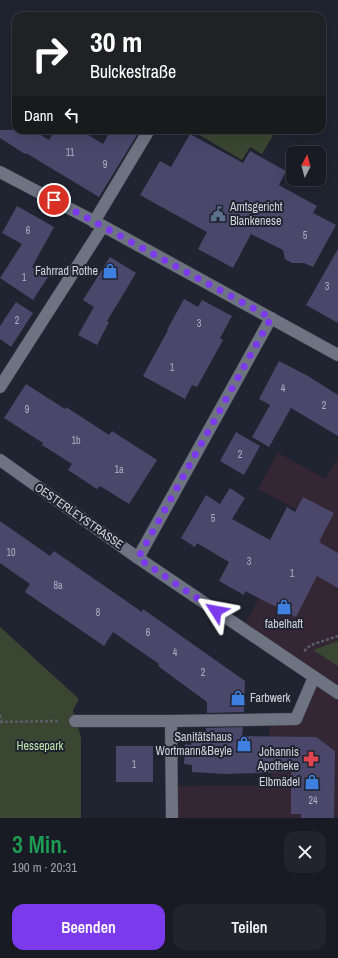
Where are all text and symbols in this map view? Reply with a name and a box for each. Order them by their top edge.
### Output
text: 30 m [90,23,142,61]
icon: right [24,28,76,80]
text: Bulckestraße [90,59,176,84]
icon: left [61,104,83,126]
text: Dann [24,105,53,126]
house number: 11 [66,146,75,159]
north arrow [286,146,326,186]
map controls [286,146,326,186]
house number: 9 [103,158,108,171]
pin [37,183,71,217]
icon: arrive [43,189,65,211]
place label: Amtsgericht Blankenese [229,199,283,229]
public building icon: Amtsgericht Blankenese [209,205,227,223]
house number: 6 [26,224,31,237]
house number: 5 [303,229,308,242]
shop icon: Fahrrad Rothe [101,262,119,280]
place label: Fahrrad Rothe [35,263,98,279]
house number: 1 [22,271,27,284]
house number: 3 [325,280,330,293]
house number: 2 [15,314,20,327]
house number: 3 [197,317,202,330]
house number: 1 [170,361,175,374]
house number: 4 [281,382,286,395]
house number: 2 [322,399,327,412]
house number: 9 [25,403,30,416]
house number: 1b [71,434,81,447]
house number: 2 [238,448,243,461]
house number: 1a [114,463,124,476]
street label: OESTERLEYSTRASSE [31,479,127,553]
house number: 5 [211,512,216,525]
house number: 10 [6,546,16,559]
house number: 3 [247,555,252,568]
house number: 1 [290,567,295,580]
house number: 8a [53,579,63,592]
position arrow [195,590,237,632]
shop icon: fabelhaft [275,598,293,616]
house number: 8 [96,606,101,619]
place label: fabelhaft [265,616,303,632]
house number: 6 [146,626,151,639]
house number: 4 [173,646,178,659]
house number: 2 [201,666,206,679]
shop icon: Farbwerk [229,689,247,707]
place label: Farbwerk [250,690,291,706]
place label: Sanitätshaus Wortmann&Beyle [156,729,232,759]
shop icon: Sanitätshaus Wortmann&Beyle [235,735,253,753]
park label: Hessepark [16,738,64,754]
place label: Johannis Apotheke [256,744,299,774]
pharmacy icon: Johannis Apotheke [302,750,320,768]
house number: 1 [132,758,137,771]
shop icon: Elbmädel [303,773,321,791]
place label: Elbmädel [259,774,300,790]
house number: 24 [308,794,318,807]
text: 3 Min. [12,828,67,860]
button: close [284,831,326,873]
text: 190 m · 20:31 [12,859,77,876]
button: Beenden [12,904,165,950]
button: Teilen [173,904,326,950]

